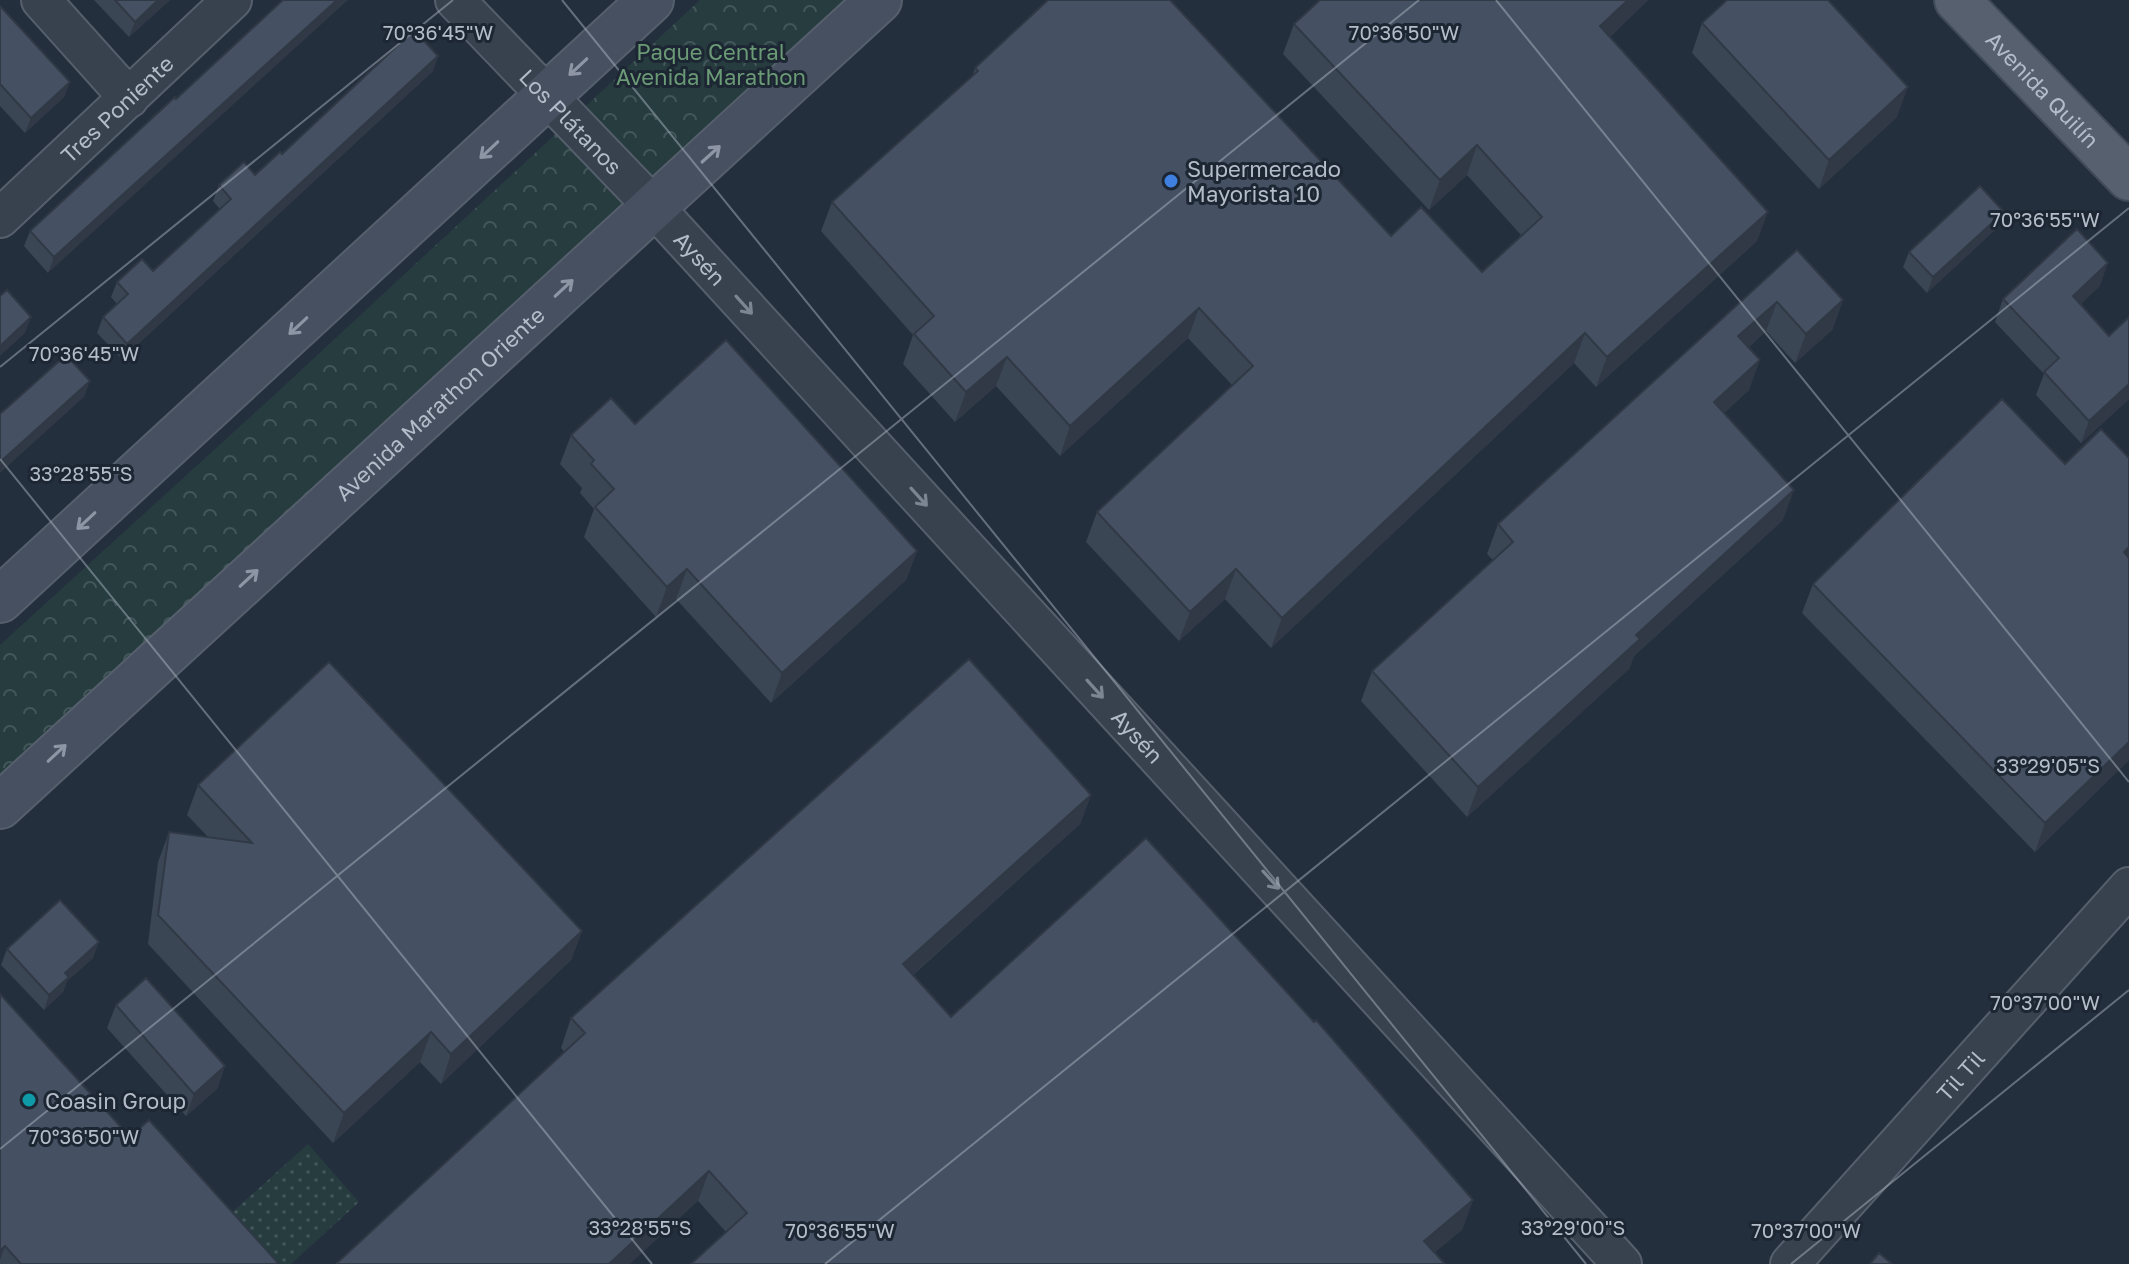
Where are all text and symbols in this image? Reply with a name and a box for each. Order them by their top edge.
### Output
text: 70°36'45"W [383,20,493,44]
text: 70°36'50"W [1349,20,1459,44]
street label: Avenida Quilín [1981,26,2105,153]
park label: Paque Central Avenida Marathon [616,38,806,90]
street label: Tres Poniente [55,49,178,168]
one-way arrow [568,58,588,77]
street label: Los Plátanos [515,63,628,180]
one-way arrow [479,140,499,159]
one-way arrow [701,144,721,163]
place label: Supermercado Mayorista 10 [1187,155,1341,207]
marker: Supermercado Mayorista 10 [1162,172,1180,190]
text: 70°36'55"W [1990,207,2100,231]
street label: Aysén [669,225,732,290]
one-way arrow [554,280,574,298]
one-way arrow [734,295,753,315]
street label: Avenida Marathon Oriente [329,301,549,506]
one-way arrow [288,316,308,335]
text: 70°36'45"W [29,341,139,365]
text: 33°28'55"S [29,461,133,485]
one-way arrow [910,487,929,507]
one-way arrow [76,511,97,530]
one-way arrow [239,568,259,587]
one-way arrow [1086,678,1104,698]
street label: Aysén [1107,703,1170,768]
one-way arrow [47,745,67,763]
text: 33°29'05"S [1996,753,2100,777]
one-way arrow [1261,870,1279,890]
text: 70°37'00"W [1990,990,2100,1014]
street label: Til Til [1930,1044,1989,1106]
place label: Coasin Group [45,1087,186,1114]
marker: Coasin Group [20,1091,38,1109]
text: 70°36'50"W [29,1124,139,1148]
text: 33°28'55"S [588,1215,692,1239]
text: 33°29'00"S [1521,1215,1625,1239]
text: 70°36'55"W [785,1218,895,1242]
text: 70°37'00"W [1751,1218,1861,1242]

